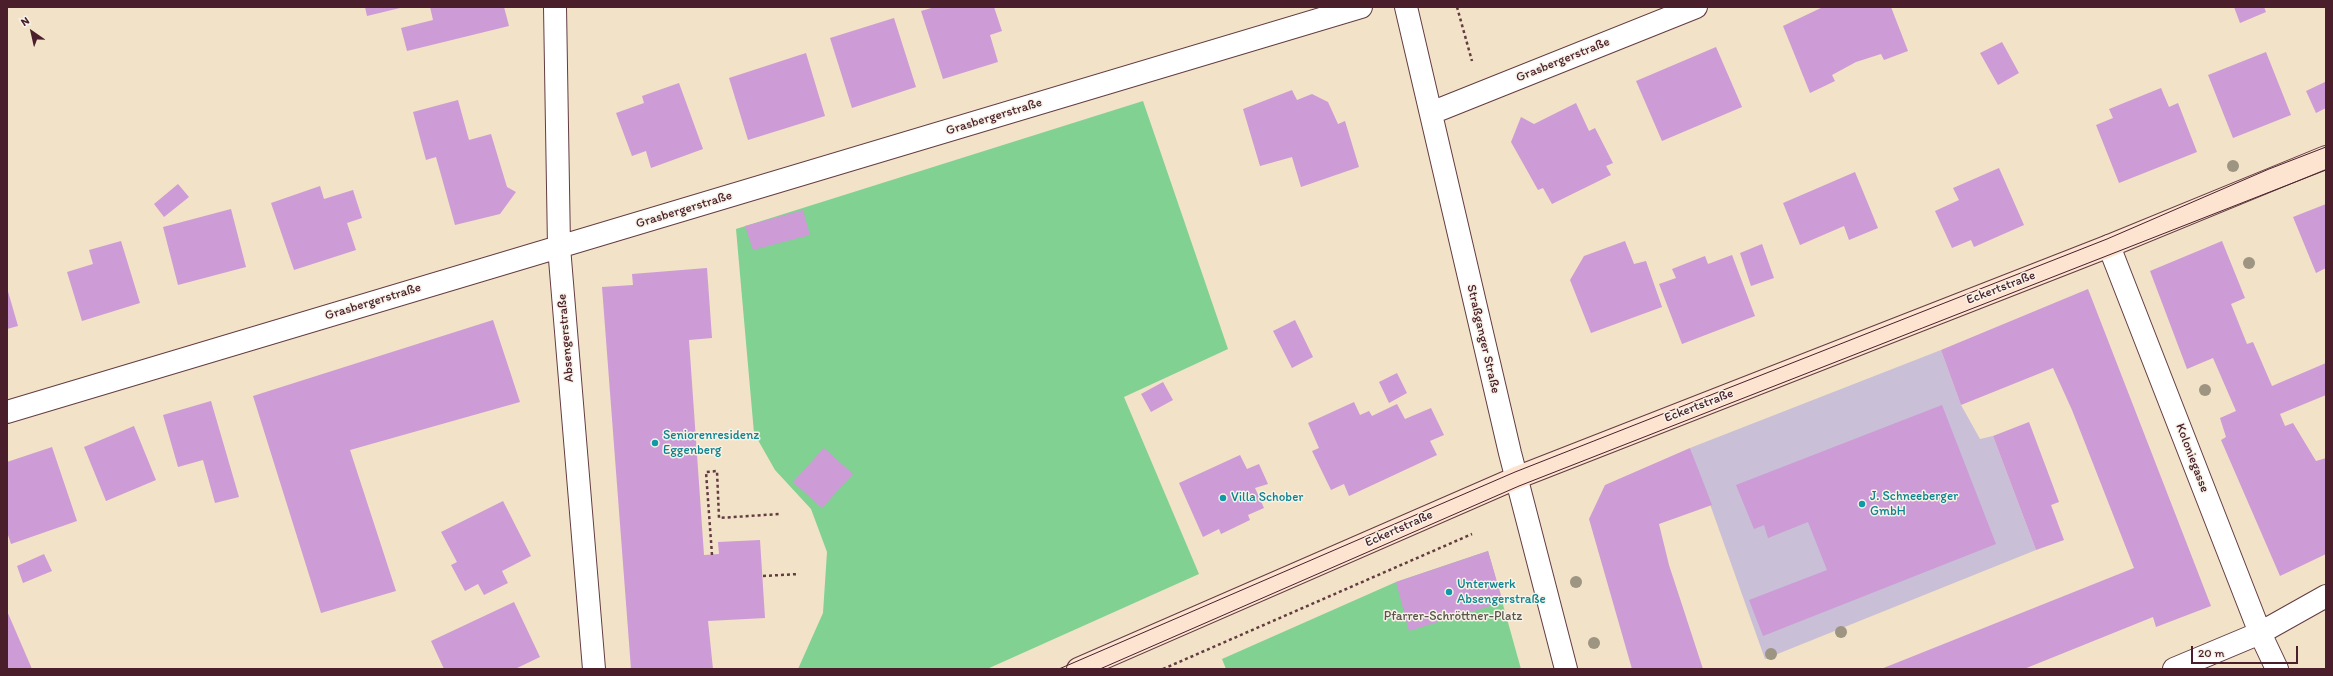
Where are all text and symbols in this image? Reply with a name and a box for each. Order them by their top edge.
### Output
north arrow [12,12,52,52]
text: N [18,14,32,29]
street label: Grasbergerstraße [1514,34,1612,86]
street label: Grasbergerstraße [944,95,1044,139]
street label: Grasbergerstraße [634,188,734,232]
street label: Eckertstraße [1964,268,2038,308]
street label: Grasbergerstraße [323,280,423,324]
street label: Straßganger Straße [1463,283,1503,395]
street label: Absengerstraße [554,293,578,383]
street label: Eckertstraße [1662,386,1736,426]
street label: Koloniegasse [2172,421,2212,495]
place label: Seniorenresidenz Eggenberg [663,428,759,459]
marker: Seniorenresidenz Eggenberg [650,438,660,448]
place label: J. Schneeberger GmbH [1870,489,1958,520]
place label: Villa Schober [1231,490,1304,506]
marker: Villa Schober [1218,493,1228,503]
marker: J. Schneeberger GmbH [1857,499,1867,509]
street label: Eckertstraße [1363,507,1435,551]
place label: Unterwerk Absengerstraße [1457,577,1546,608]
marker: Unterwerk Absengerstraße [1444,587,1454,597]
park label: Pfarrer-Schröttner-Platz [1384,609,1522,625]
scale bar [2193,638,2300,664]
text: 20 m [2198,646,2225,660]

